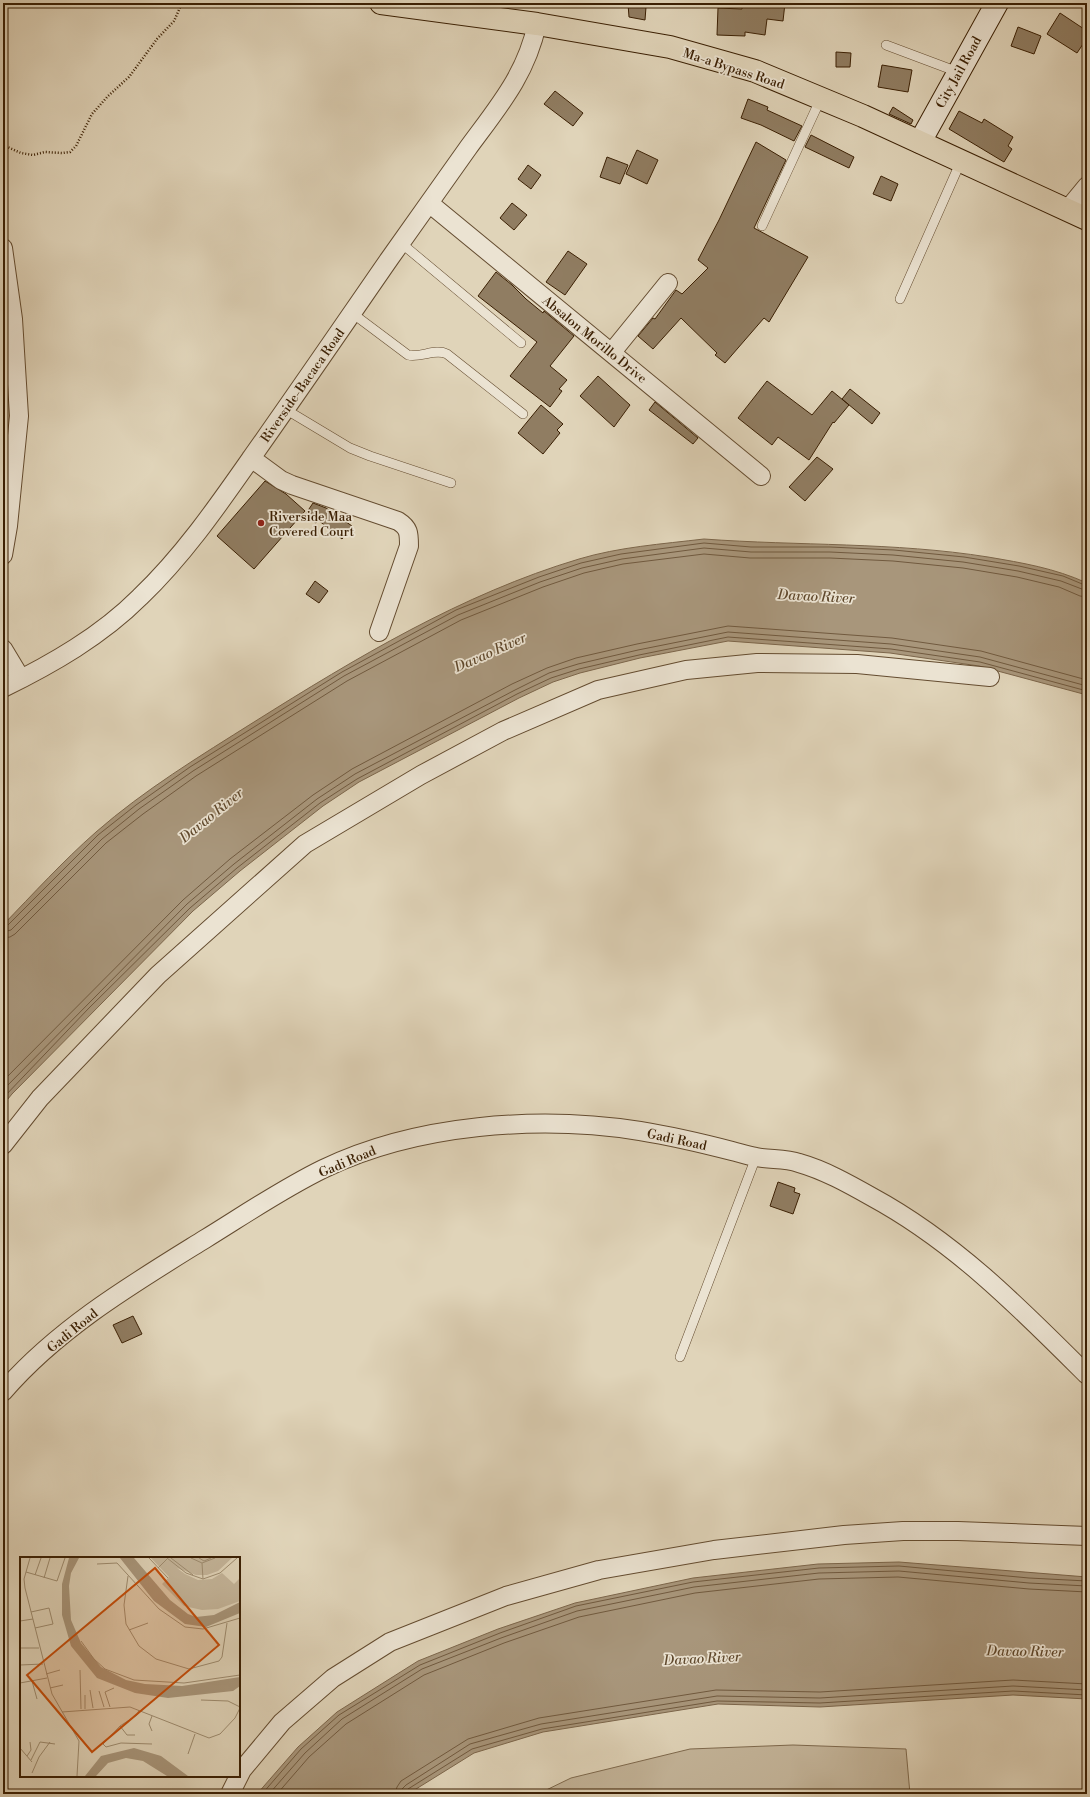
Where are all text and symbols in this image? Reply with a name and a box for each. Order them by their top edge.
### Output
street label: City Jail Road [933,33,985,111]
street label: Ma-a Bypass Road [681,45,787,93]
street label: Absalon Morillo Drive [538,292,650,387]
street label: Riverside-Bacaca Road [257,325,349,446]
place label: Riverside Maa Covered Court [269,509,355,540]
marker: Riverside Maa Covered Court [256,518,266,528]
water label: Davao River [776,586,856,608]
water label: Davao River [451,629,530,677]
water label: Davao River [175,784,248,848]
street label: Gadi Road [645,1126,709,1154]
street label: Gadi Road [316,1142,379,1181]
street label: Gadi Road [44,1305,102,1356]
inset map [20,1557,240,1777]
water label: Davao River [985,1642,1065,1662]
water label: Davao River [662,1648,742,1670]

